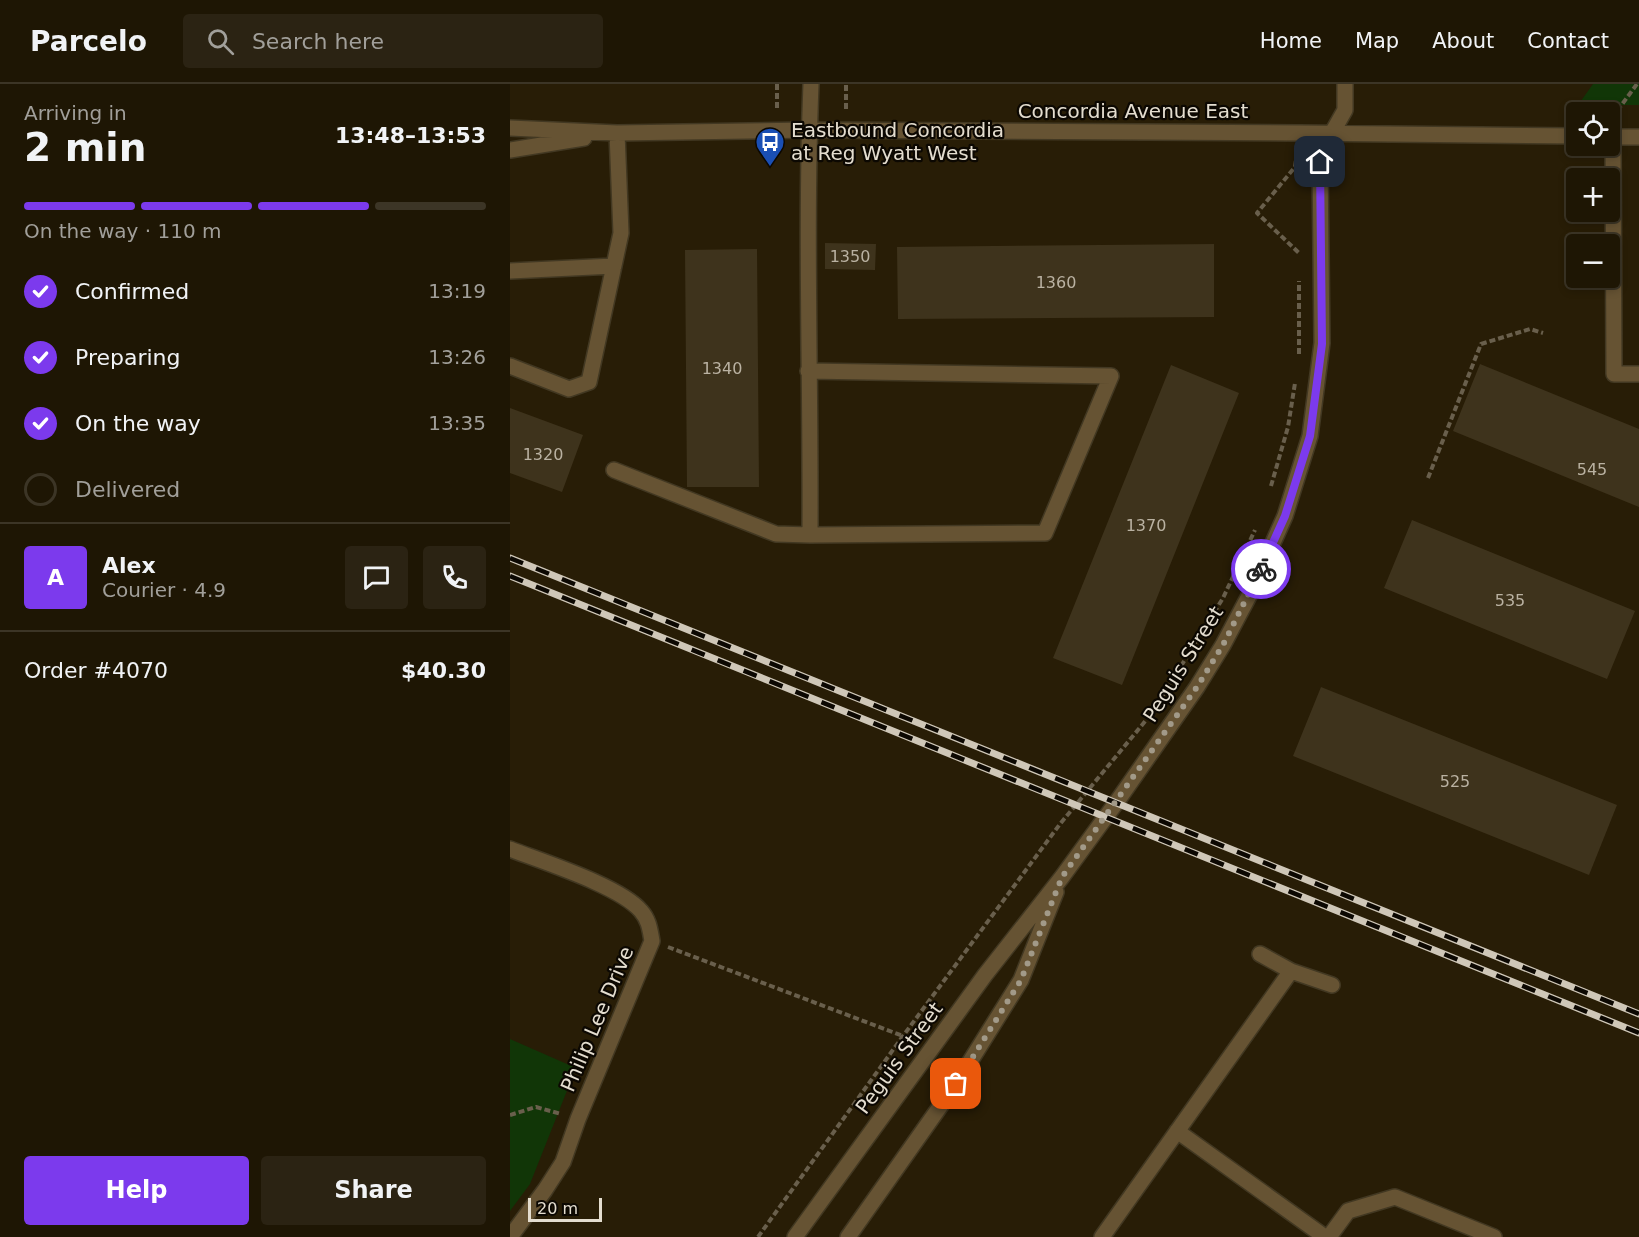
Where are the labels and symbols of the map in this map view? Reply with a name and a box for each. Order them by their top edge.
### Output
street label: Concordia Avenue East [1018,99,1248,123]
place label: Eastbound Concordia at Reg Wyatt West [791,118,1004,165]
bus stop icon: Eastbound Concordia at Reg Wyatt West [754,126,786,168]
pin [1294,136,1345,187]
house number: 1350 [830,247,870,266]
house number: 1360 [1036,273,1076,292]
house number: 1340 [702,359,742,378]
house number: 1320 [523,445,563,464]
house number: 545 [1577,460,1607,479]
house number: 1370 [1126,516,1166,535]
courier [1231,539,1291,599]
house number: 535 [1495,591,1525,610]
street label: Peguis Street [1138,601,1228,726]
house number: 525 [1440,772,1470,791]
street label: Philip Lee Drive [556,943,638,1095]
street label: Peguis Street [850,997,948,1119]
pin [930,1058,981,1109]
scale bar [528,1195,602,1222]

